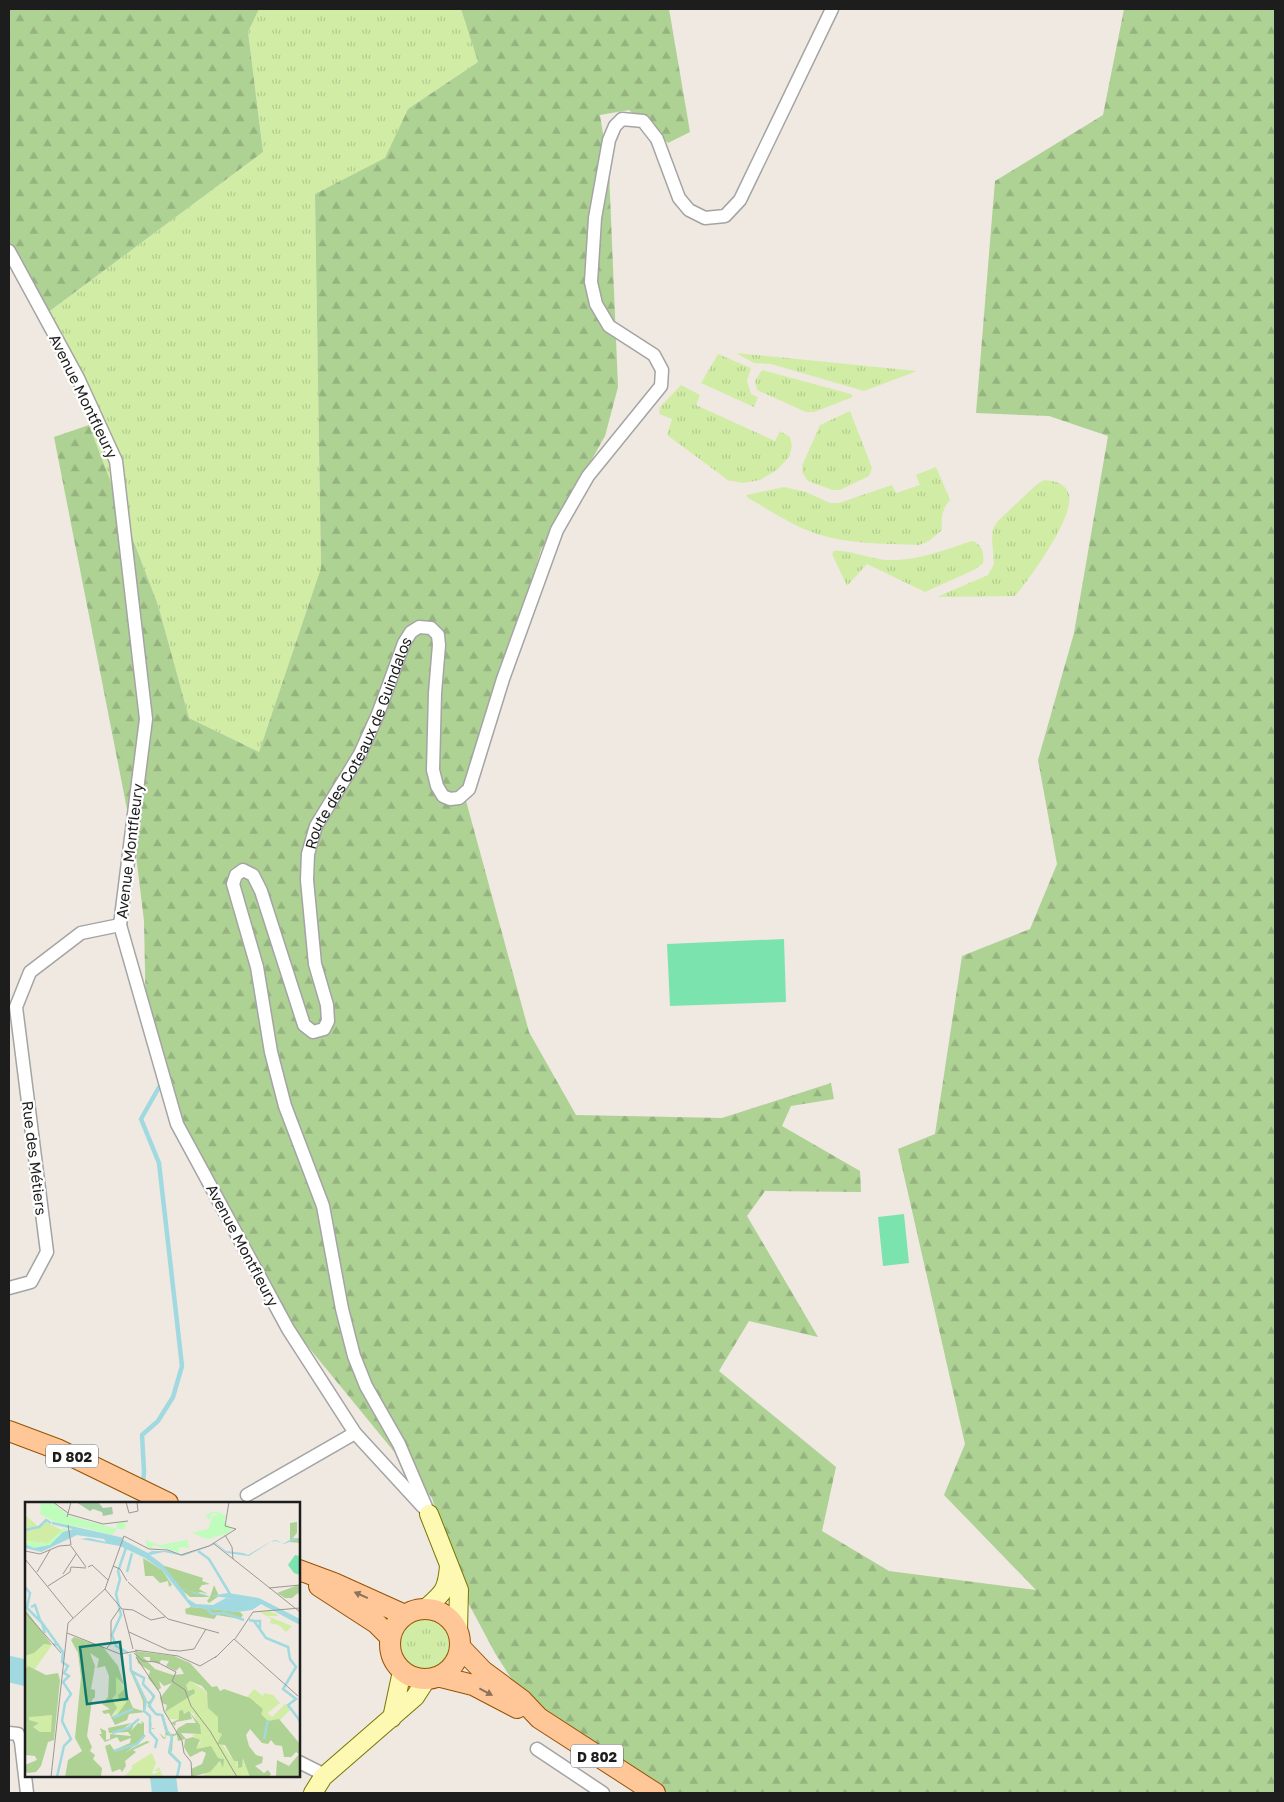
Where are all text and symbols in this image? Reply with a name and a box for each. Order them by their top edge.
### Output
street label: Avenue Montfleury [46,331,122,462]
street label: Route des Coteaux de Guindalos [301,633,415,851]
street label: Avenue Montfleury [112,782,146,920]
street label: Rue des Métiers [19,1100,51,1216]
street label: Avenue Montfleury [203,1181,283,1310]
road number: D 802 [46,1444,98,1468]
inset map [25,1502,300,1777]
one-way arrow [354,1591,368,1599]
one-way arrow [480,1688,493,1697]
road number: D 802 [571,1744,623,1768]

